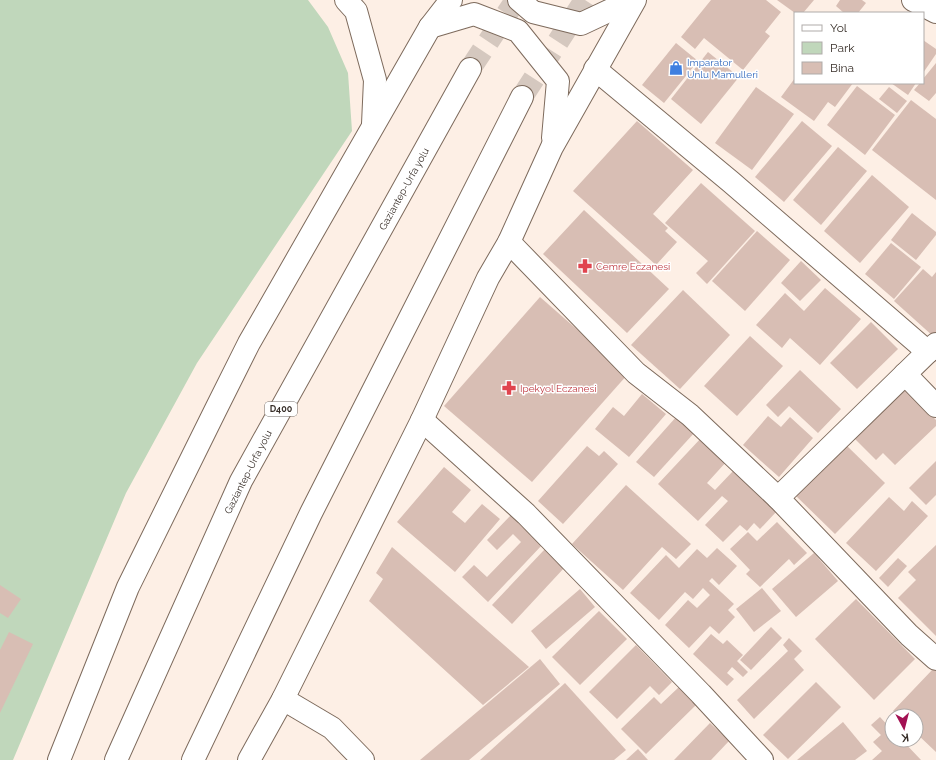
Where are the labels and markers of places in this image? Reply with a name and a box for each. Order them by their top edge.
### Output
place label: Imparator Unlu Mamulleri [687,57,758,80]
shop icon: Imparator Unlu Mamulleri [668,60,684,76]
pharmacy icon: Cemre Eczanesi [577,258,593,274]
place label: Cemre Eczanesi [596,261,670,272]
pharmacy icon: Ipekyol Eczanesi [501,380,517,396]
place label: Ipekyol Eczanesi [520,383,596,394]

